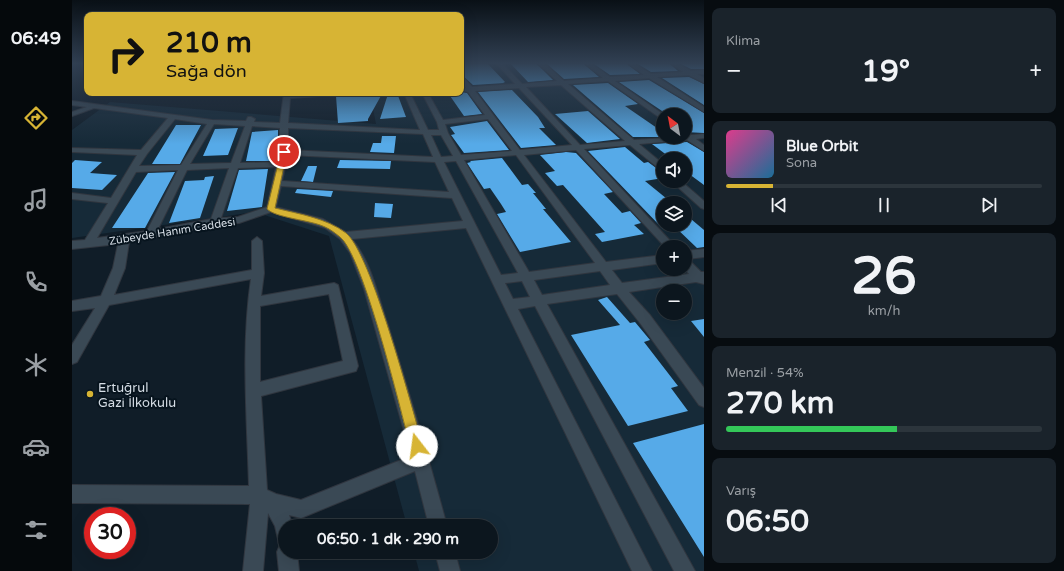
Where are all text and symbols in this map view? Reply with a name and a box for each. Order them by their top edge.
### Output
text: 210 m [166,26,252,60]
text: 06:49 [11,27,61,49]
icon: right [100,28,152,80]
text: Klima [726,33,760,49]
text: 19° [861,53,910,90]
text: − [726,58,742,84]
text: + [1030,58,1042,84]
text: Sağa dön [166,60,247,82]
icon: directions [22,104,50,132]
north arrow [656,108,692,144]
map controls [656,108,692,320]
pin [267,135,301,169]
text: Blue Orbit [786,137,858,155]
icon: arrive [273,141,295,163]
button: sound [656,152,692,188]
text: Sona [786,155,817,171]
icon: music [22,186,50,214]
icon: previous [768,194,790,216]
icon: pause [873,194,895,216]
icon: next [978,194,1000,216]
button: layers [656,196,692,232]
street label: Zübeyde Hanım Caddesi [108,215,236,248]
button: + [656,240,692,276]
text: 26 [851,245,917,308]
icon: phone [22,268,50,296]
button: − [656,284,692,320]
text: km/h [868,303,900,319]
icon: climate [22,351,50,379]
text: Menzil · 54% [726,365,804,381]
place label: Ertuğrul Gazi İlkokulu [98,380,176,411]
text: 270 km [726,385,834,422]
marker: Ertuğrul Gazi İlkokulu [85,389,95,399]
position arrow [396,425,438,467]
icon: car [22,433,50,461]
text: Varış [726,483,756,499]
text: 06:50 [726,503,809,540]
speed limit sign: 30 [84,507,136,559]
icon: filters [22,516,50,544]
text: 06:50 · 1 dk · 290 m [317,530,459,548]

